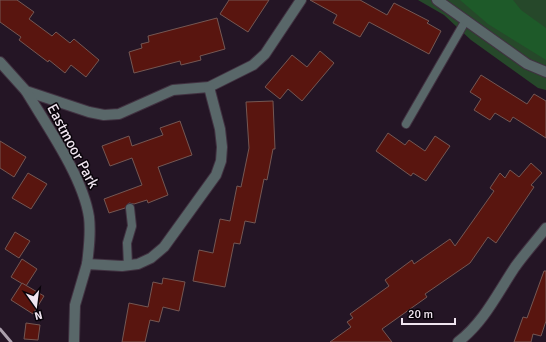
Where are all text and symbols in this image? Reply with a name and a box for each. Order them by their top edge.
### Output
street label: Eastmoor Park [43,101,103,192]
north arrow [16,286,56,326]
scale bar [402,300,455,326]
text: 20 m [408,307,433,322]
text: N [33,308,44,322]

